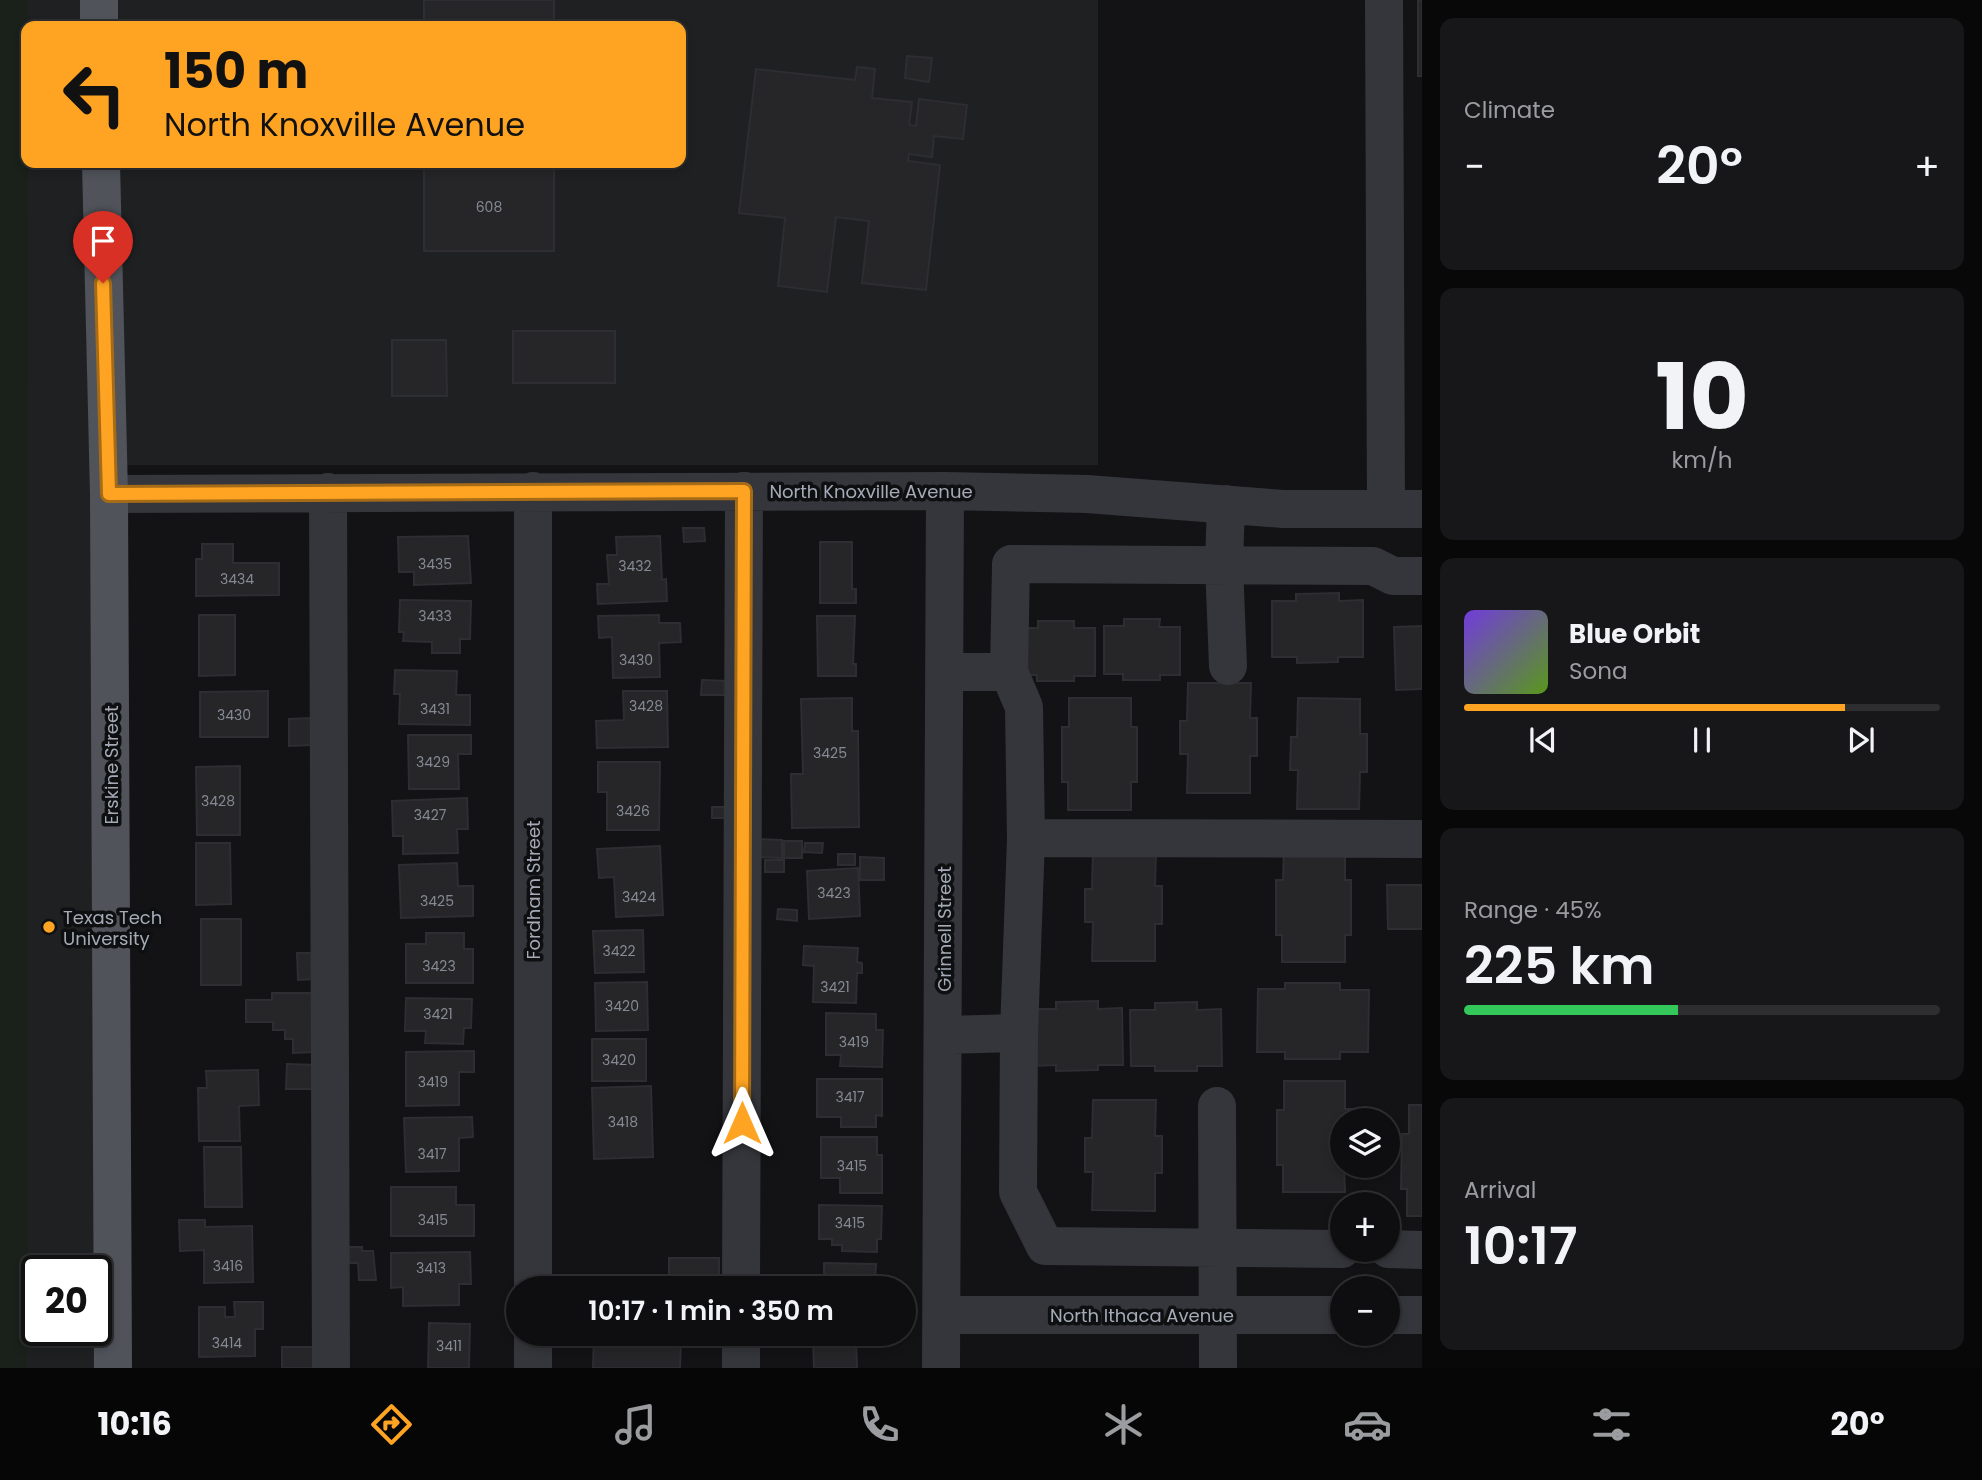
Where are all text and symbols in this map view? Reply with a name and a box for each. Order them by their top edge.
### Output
text: 150 m [164,37,309,105]
icon: left [49,49,140,140]
text: Climate [1464,94,1555,126]
text: North Knoxville Avenue [164,102,525,147]
text: 20° [1656,129,1743,202]
text: − [1464,140,1485,193]
text: + [1914,140,1940,193]
house number: 608 [476,197,502,217]
pin [73,211,133,283]
icon: arrive [84,222,122,260]
text: 10 [1655,333,1749,461]
text: km/h [1671,444,1733,476]
street label: North Knoxville Avenue [769,479,973,504]
house number: 3435 [418,554,452,574]
house number: 3432 [618,556,652,576]
house number: 3434 [220,569,254,589]
house number: 3433 [418,606,452,626]
text: Blue Orbit [1569,616,1700,652]
house number: 3430 [619,650,653,670]
text: Sona [1569,655,1628,687]
house number: 3428 [629,696,663,716]
house number: 3431 [420,699,450,719]
street label: Erskine Street [99,705,124,825]
house number: 3430 [217,705,251,725]
icon: previous [1524,721,1562,759]
icon: pause [1683,721,1721,759]
icon: next [1842,721,1880,759]
house number: 3425 [813,743,847,763]
house number: 3429 [416,752,450,772]
house number: 3428 [201,791,235,811]
house number: 3426 [616,801,650,821]
house number: 3427 [414,805,447,825]
street label: Fordham Street [521,820,546,960]
street label: Grinnell Street [932,866,957,992]
house number: 3423 [817,883,851,903]
house number: 3424 [622,887,656,907]
house number: 3425 [420,891,454,911]
text: Range · 45% [1464,894,1602,926]
place label: Texas Tech University [63,905,162,951]
marker: Texas Tech University [41,919,57,935]
text: 225 km [1464,929,1654,1002]
house number: 3422 [602,941,636,961]
house number: 3423 [422,956,456,976]
house number: 3421 [820,977,850,997]
house number: 3420 [605,996,639,1016]
house number: 3421 [423,1004,453,1024]
house number: 3419 [839,1032,869,1052]
house number: 3420 [602,1050,636,1070]
house number: 3419 [418,1072,448,1092]
position arrow [705,1086,779,1160]
house number: 3417 [835,1087,865,1107]
map controls [1330,1108,1400,1346]
button: layers [1330,1108,1400,1178]
house number: 3418 [608,1112,638,1132]
house number: 3417 [417,1144,447,1164]
house number: 3415 [837,1156,867,1176]
text: Arrival [1464,1174,1536,1206]
button: + [1330,1192,1400,1262]
text: 10:17 [1464,1209,1577,1282]
house number: 3415 [418,1210,448,1230]
house number: 3415 [835,1213,865,1233]
speed limit sign: 20 [21,1255,112,1346]
house number: 3416 [213,1256,243,1276]
house number: 3413 [416,1258,446,1278]
button: − [1330,1276,1400,1346]
text: 10:17 · 1 min · 350 m [588,1293,834,1329]
street label: North Ithaca Avenue [1050,1303,1234,1328]
house number: 3414 [212,1333,242,1353]
house number: 3411 [436,1336,462,1356]
icon: directions [367,1400,416,1449]
icon: music [611,1400,660,1449]
icon: phone [855,1400,904,1449]
icon: climate [1099,1400,1148,1449]
icon: car [1343,1400,1392,1449]
icon: filters [1587,1400,1636,1449]
text: 10:16 [97,1401,172,1446]
text: 20° [1831,1401,1885,1446]

